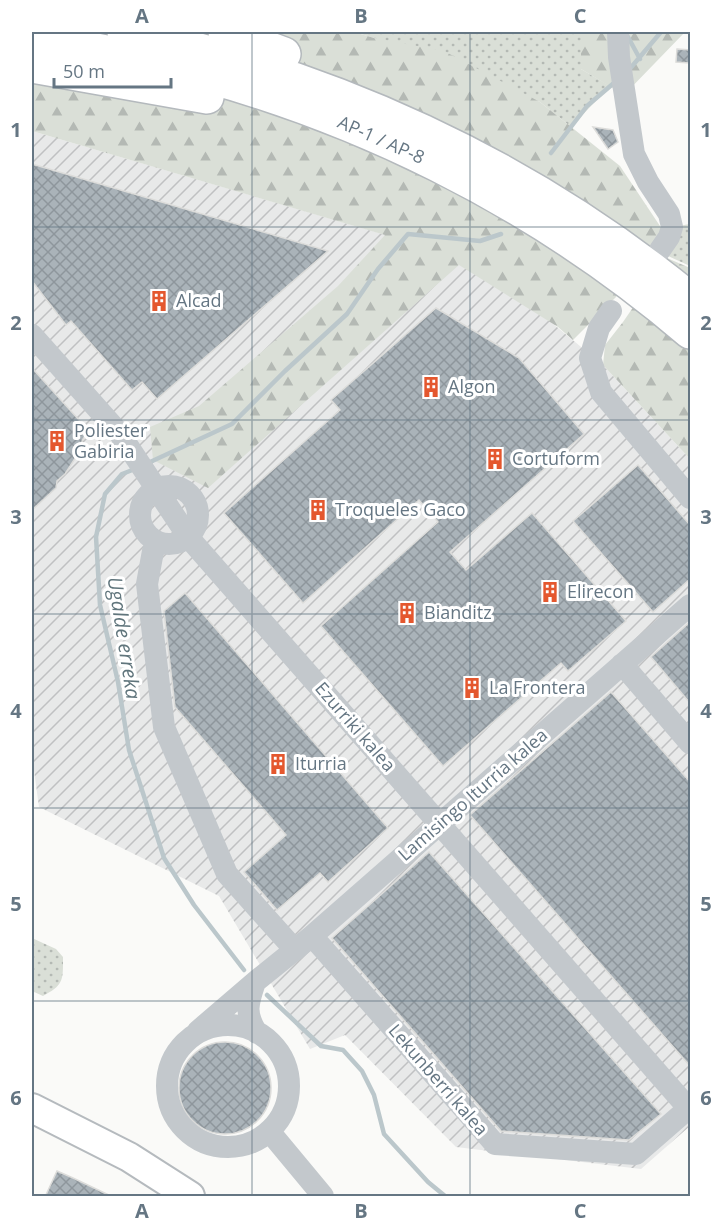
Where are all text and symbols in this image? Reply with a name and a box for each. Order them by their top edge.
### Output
text: A [135,2,149,29]
text: B [354,2,368,29]
text: C [574,2,587,29]
scale bar [54,51,171,89]
text: 50 m [63,59,105,83]
street label: AP-1 / AP-8 [334,109,429,169]
text: 1 [10,116,22,143]
text: 1 [700,116,712,143]
place label: Alcad [176,288,222,312]
building icon: Alcad [147,289,171,313]
text: 2 [10,309,22,336]
text: 2 [700,309,712,336]
place label: Algon [448,374,496,398]
building icon: Algon [419,375,443,399]
place label: Poliester Gabiria [74,418,148,463]
building icon: Poliester Gabiria [45,429,69,453]
place label: Cortuform [512,446,600,470]
building icon: Cortuform [483,447,507,471]
place label: Troqueles Gaco [335,497,466,521]
building icon: Troqueles Gaco [306,498,330,522]
text: 3 [10,503,22,530]
text: 3 [700,503,712,530]
water label: Ugalde erreka [101,575,148,701]
place label: Elirecon [567,579,634,603]
building icon: Elirecon [538,580,562,604]
place label: Bianditz [424,600,492,624]
building icon: Bianditz [395,601,419,625]
place label: La Frontera [489,675,585,699]
street label: Ezurriki kalea [310,676,401,776]
building icon: La Frontera [460,676,484,700]
text: 4 [10,697,22,724]
text: 4 [700,697,712,724]
street label: Lamisingo Iturria kalea [393,723,552,866]
place label: Iturria [295,751,347,775]
building icon: Iturria [266,752,290,776]
text: 5 [10,890,22,917]
text: 5 [700,890,712,917]
street label: Lekunberri kalea [384,1019,494,1140]
text: 6 [10,1084,22,1111]
text: 6 [700,1084,712,1111]
text: A [135,1197,149,1224]
text: B [354,1197,368,1224]
text: C [574,1197,587,1224]

